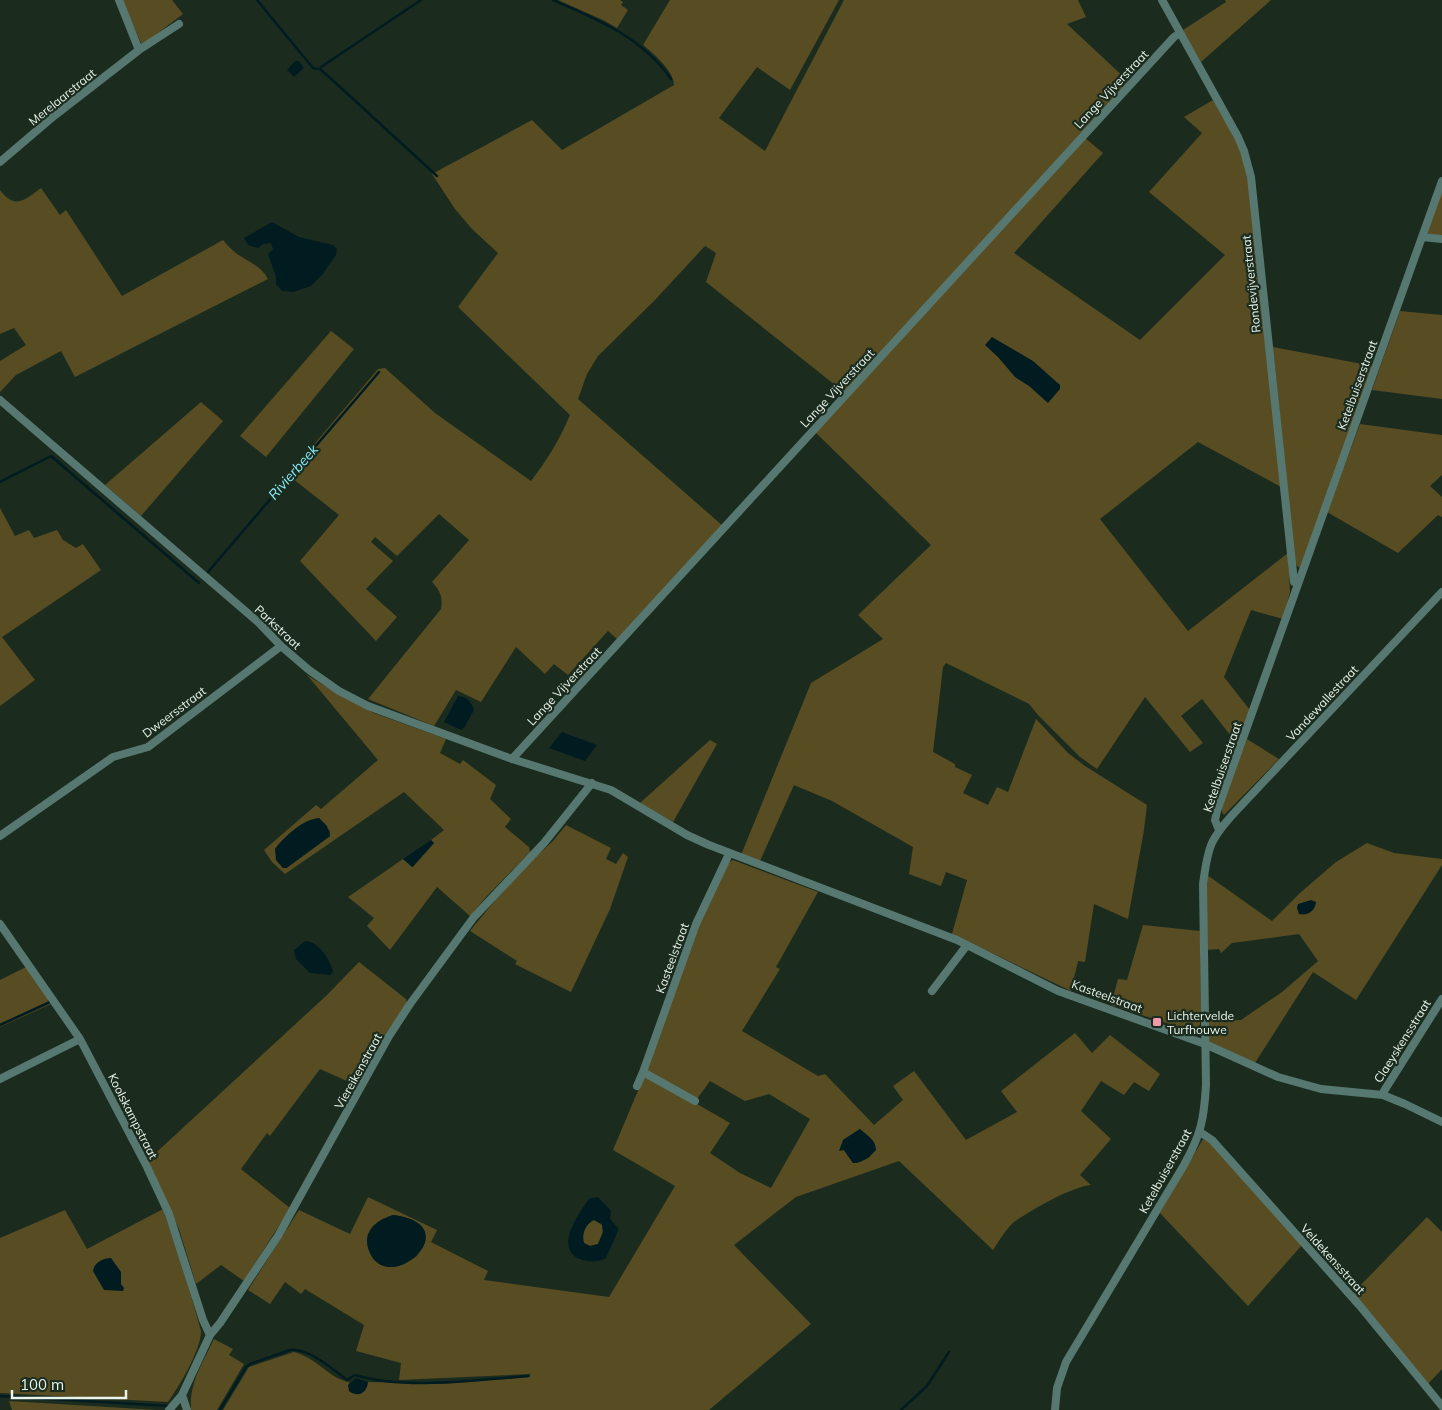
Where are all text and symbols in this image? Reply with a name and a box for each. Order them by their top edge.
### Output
street label: Lange Vijverstraat [1071,47,1151,131]
street label: Merelaarstraat [25,65,99,129]
street label: Rondevijverstraat [1238,235,1264,333]
street label: Ketelbuiserstraat [1334,338,1380,432]
street label: Lange Vijverstraat [797,346,877,430]
water label: Rivierbeek [264,440,322,503]
street label: Parkstraat [252,602,304,652]
street label: Lange Vijverstraat [524,644,604,728]
street label: Vandewallestraat [1283,662,1361,744]
street label: Dweersstraat [139,683,209,741]
street label: Ketelbuiserstraat [1200,720,1244,814]
street label: Kasteelstraat [652,921,692,995]
street label: Kasteelstraat [1070,976,1144,1016]
street label: Claeyskensstraat [1370,997,1434,1085]
place label: Lichtervelde Turfhouwe [1167,1008,1234,1037]
marker: Lichtervelde Turfhouwe [1151,1016,1163,1028]
street label: Viereikenstraat [331,1031,385,1111]
street label: Koolskampstraat [105,1071,161,1161]
street label: Ketelbuiserstraat [1136,1126,1194,1216]
street label: Veldekensstraat [1298,1221,1368,1297]
scale bar [12,1368,126,1400]
text: 100 m [20,1375,64,1394]

